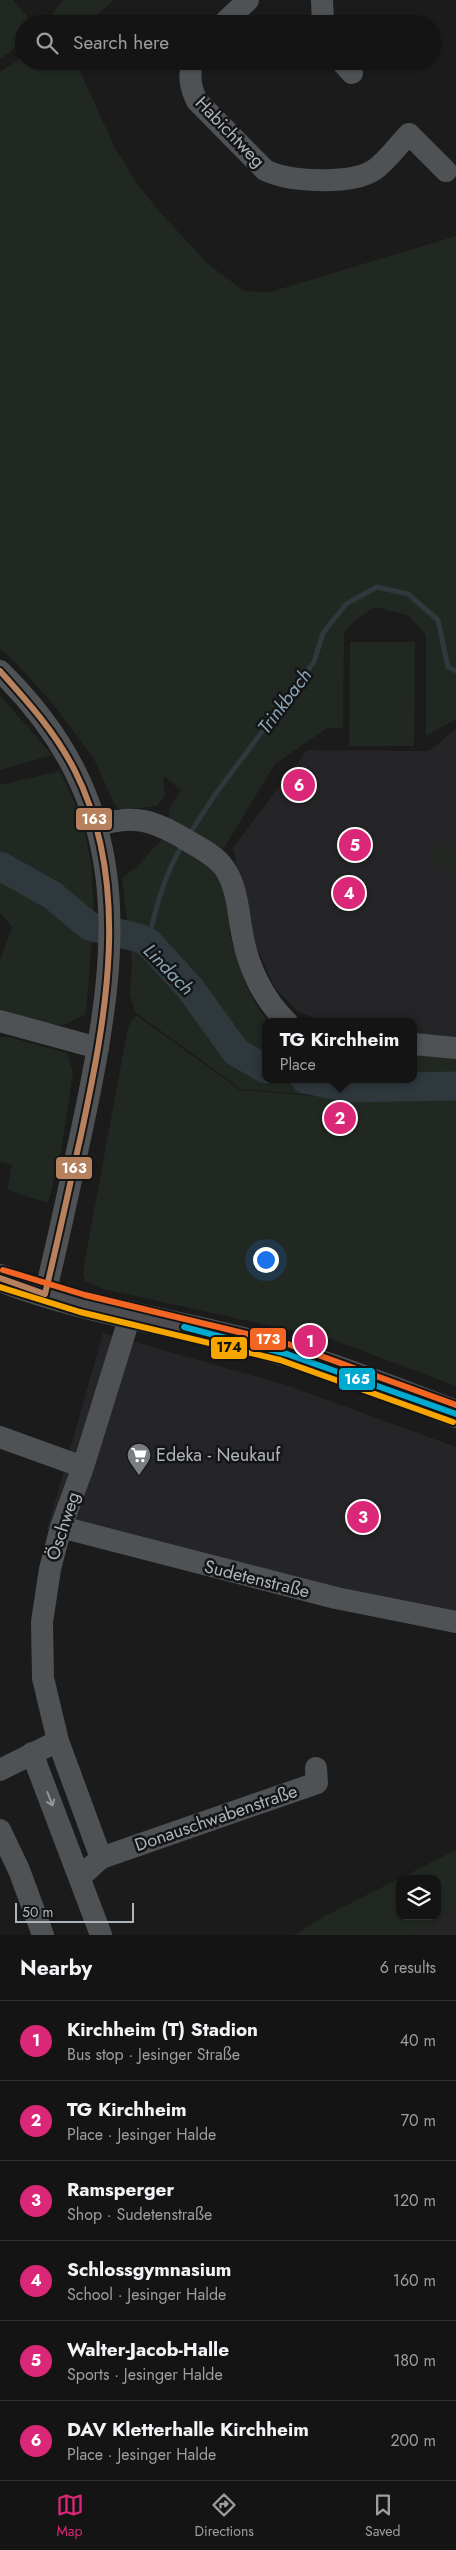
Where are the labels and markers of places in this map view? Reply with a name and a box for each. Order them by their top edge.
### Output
pin: 6 [283,766,315,804]
pin: 5 [339,826,371,864]
pin: 4 [333,874,365,912]
pin: 2 [324,1099,356,1137]
pin: 1 [294,1322,326,1360]
supermarket icon: Edeka - Neukauf [126,1442,152,1476]
place label: Edeka - Neukauf [156,1442,281,1468]
pin: 3 [347,1498,379,1536]

